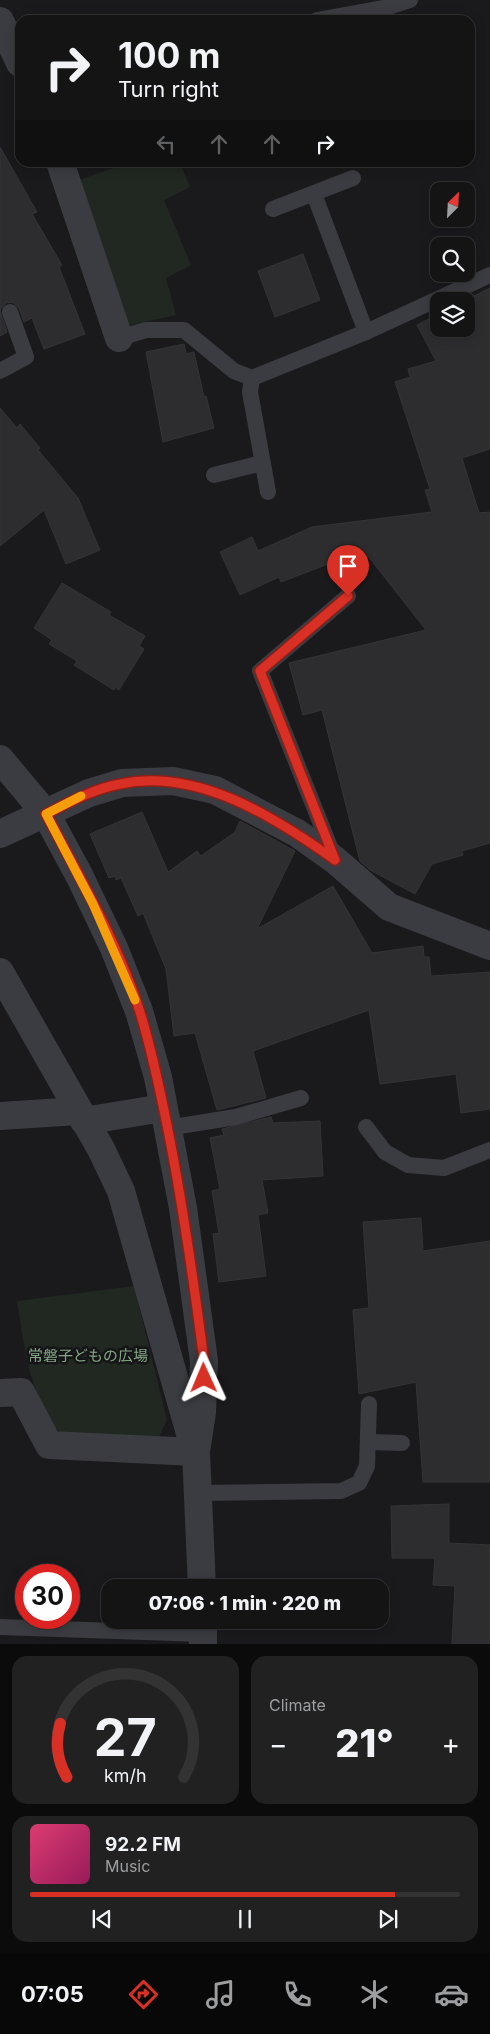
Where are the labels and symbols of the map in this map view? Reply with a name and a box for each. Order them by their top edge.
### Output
north arrow [430,182,475,228]
pin [327,545,369,596]
park label: 常磐子どもの広場 [28,1346,148,1365]
position arrow [177,1351,229,1403]
speed limit sign: 30 [15,1564,80,1629]

